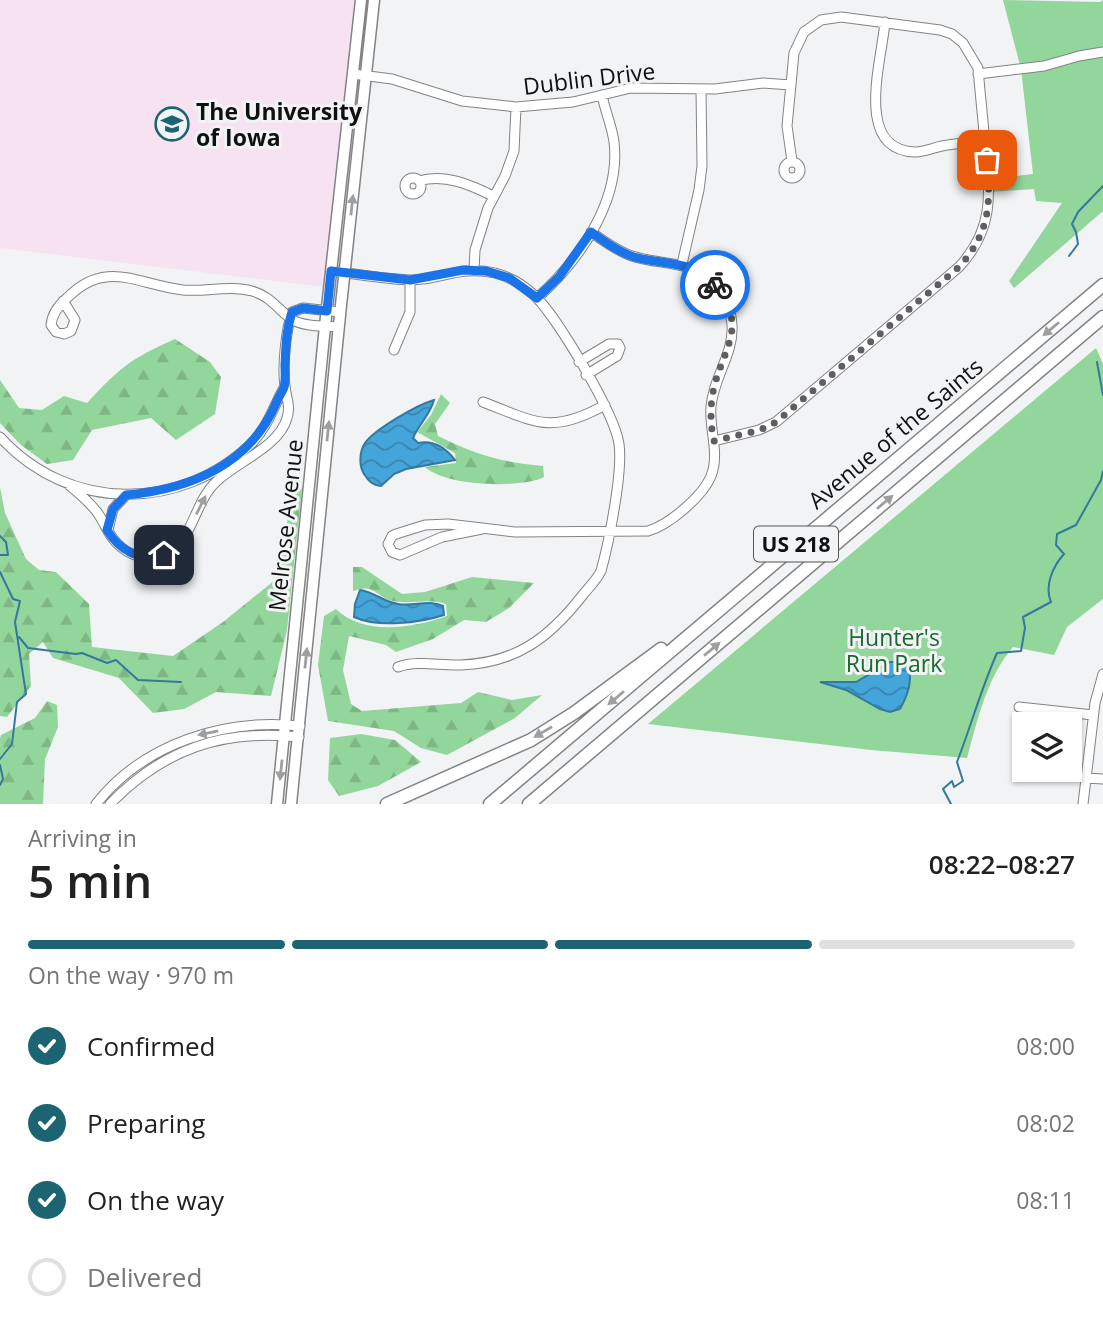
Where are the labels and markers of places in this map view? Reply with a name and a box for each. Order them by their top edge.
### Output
place label: The University of Iowa [196,95,363,153]
school or university icon: The University of Iowa [153,105,191,143]
pin [957,130,1017,190]
pin [134,525,194,585]

